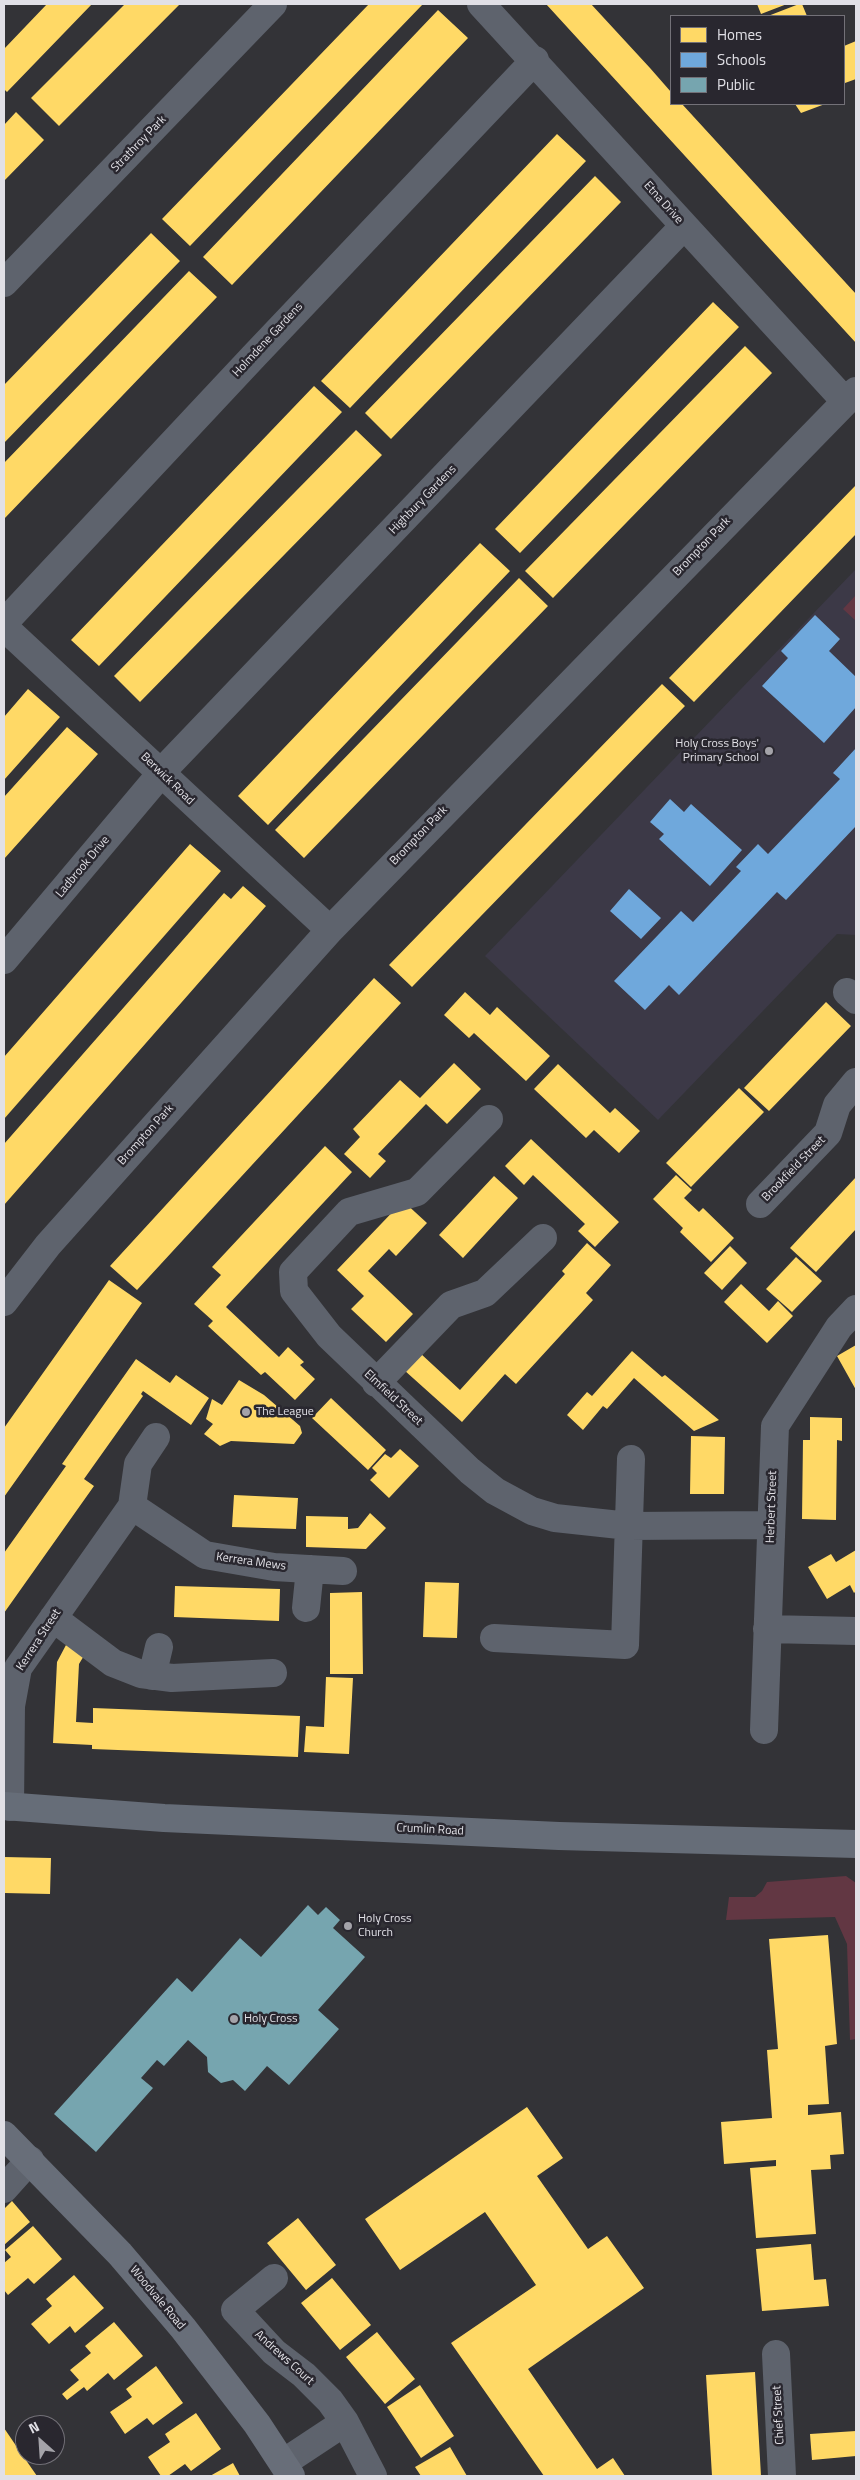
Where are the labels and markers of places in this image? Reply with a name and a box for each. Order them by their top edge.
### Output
place label: Holy Cross Boys' Primary School [675,737,759,765]
marker: Holy Cross Boys' Primary School [763,745,775,757]
place label: The League [256,1405,314,1419]
marker: The League [240,1406,252,1418]
place label: Holy Cross Church [358,1912,412,1940]
marker: Holy Cross Church [342,1920,354,1932]
place label: Holy Cross [244,2012,298,2026]
marker: Holy Cross [228,2013,240,2025]

